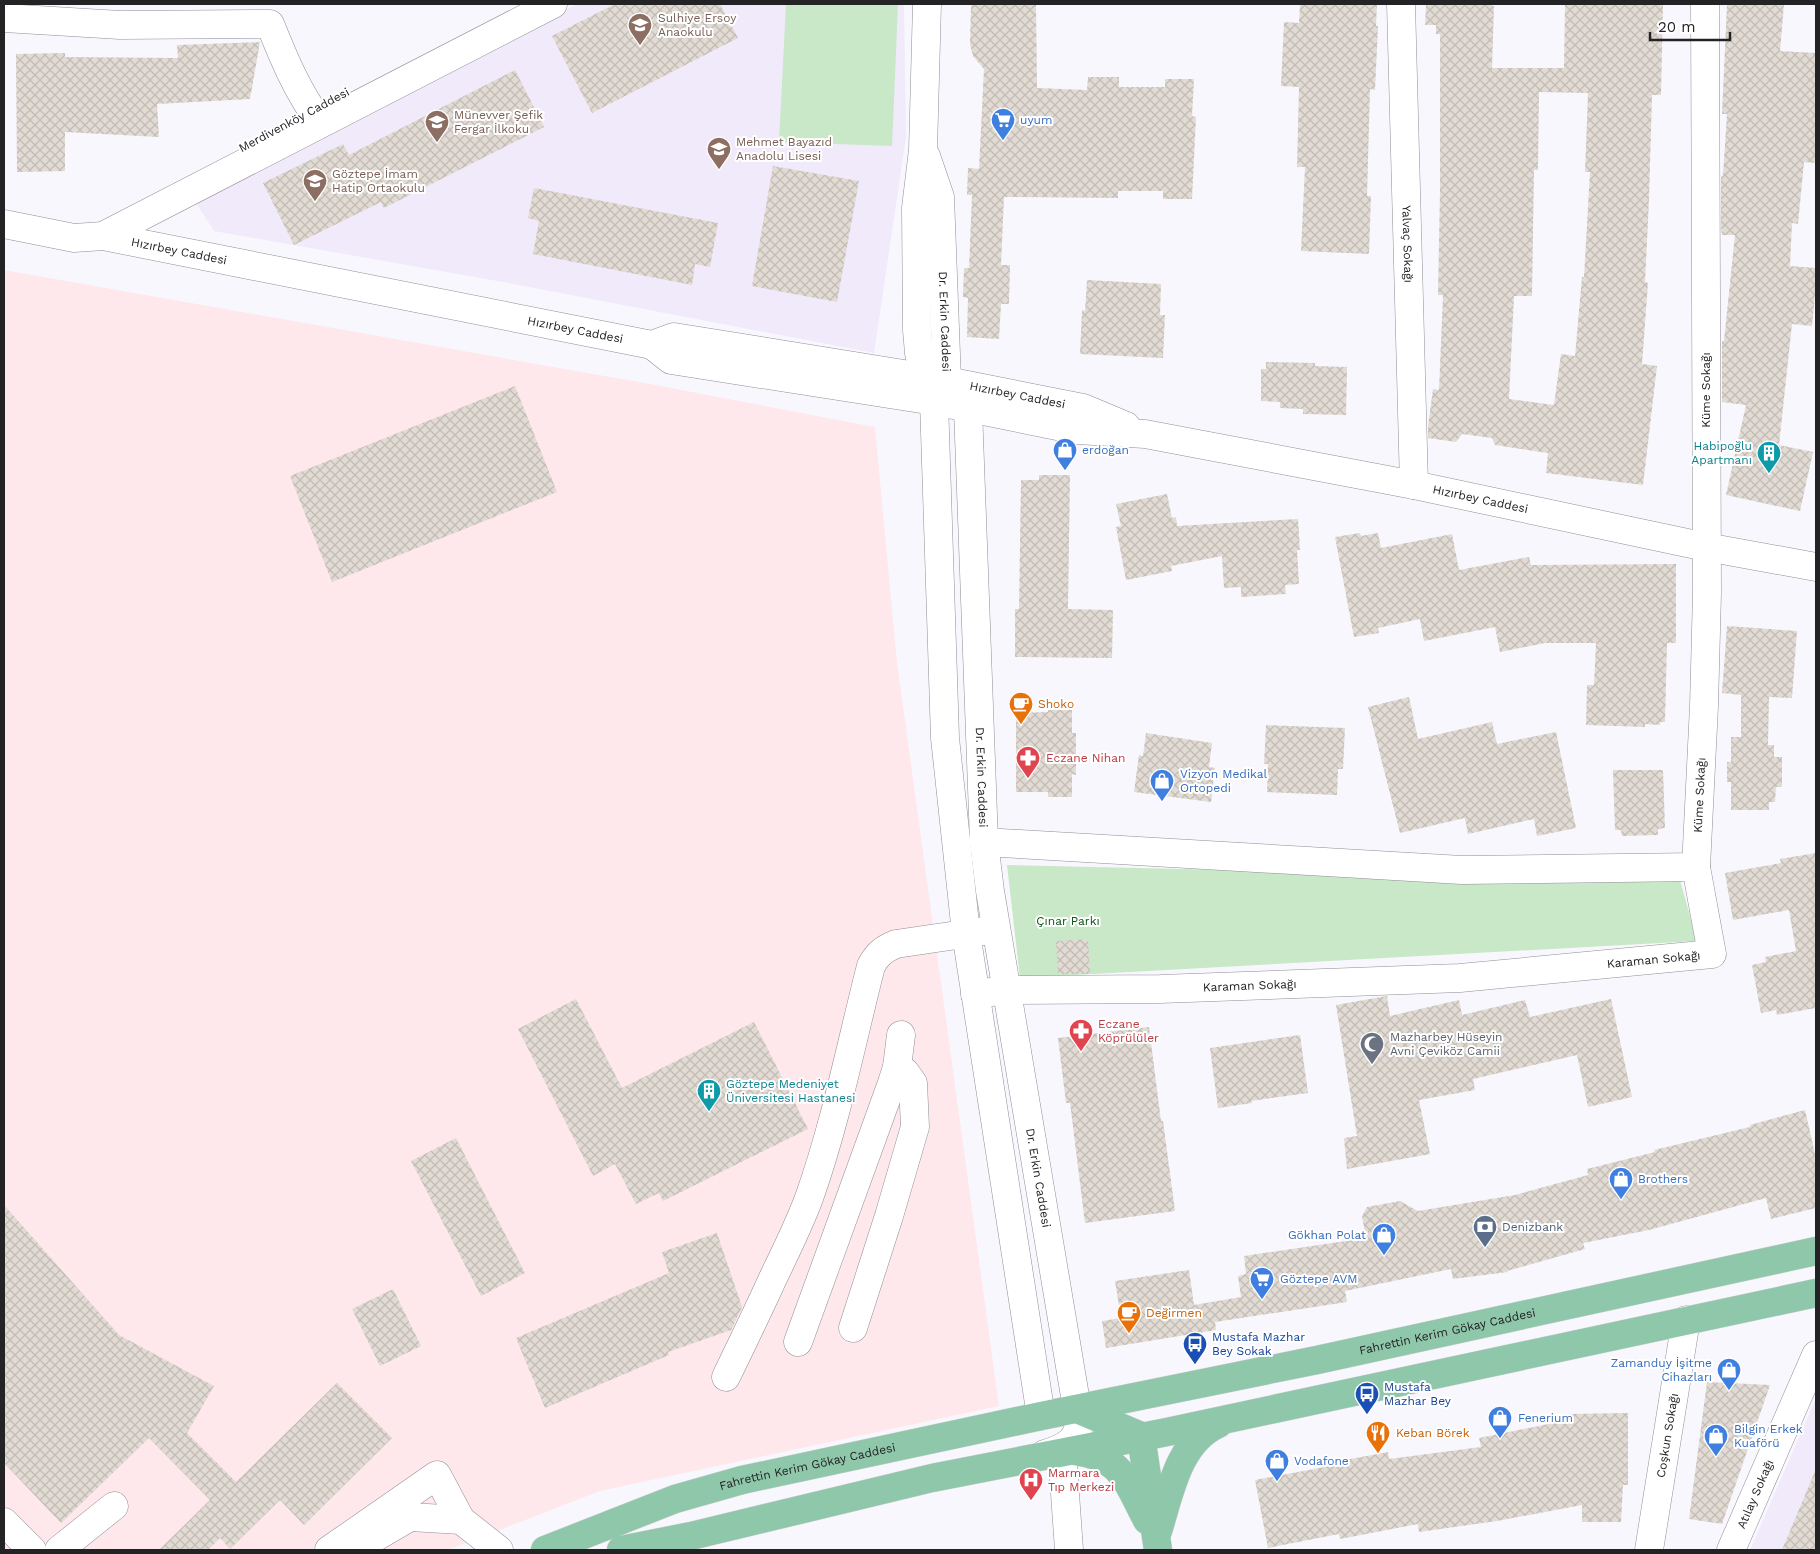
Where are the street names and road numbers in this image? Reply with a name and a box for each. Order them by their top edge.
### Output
street label: Merdivenköy Caddesi [236,85,352,155]
street label: Yalvaç Sokağı [1399,205,1416,283]
street label: Hızırbey Caddesi [130,235,228,267]
street label: Dr. Erkin Caddesi [936,271,954,372]
street label: Hızırbey Caddesi [526,313,624,346]
street label: Küme Sokağı [1699,352,1713,428]
street label: Hızırbey Caddesi [968,379,1067,411]
street label: Hızırbey Caddesi [1431,482,1529,516]
street label: Dr. Erkin Caddesi [973,727,990,828]
street label: Küme Sokağı [1691,757,1708,833]
street label: Karaman Sokağı [1606,948,1701,971]
street label: Karaman Sokağı [1203,977,1297,994]
street label: Dr. Erkin Caddesi [1023,1127,1054,1229]
street label: Fahrettin Kerim Gökay Caddesi [1358,1306,1537,1358]
street label: Coşkun Sokağı [1654,1392,1681,1479]
street label: Fahrettin Kerim Gökay Caddesi [718,1440,897,1493]
street label: Atılay Sokağı [1734,1457,1777,1531]

